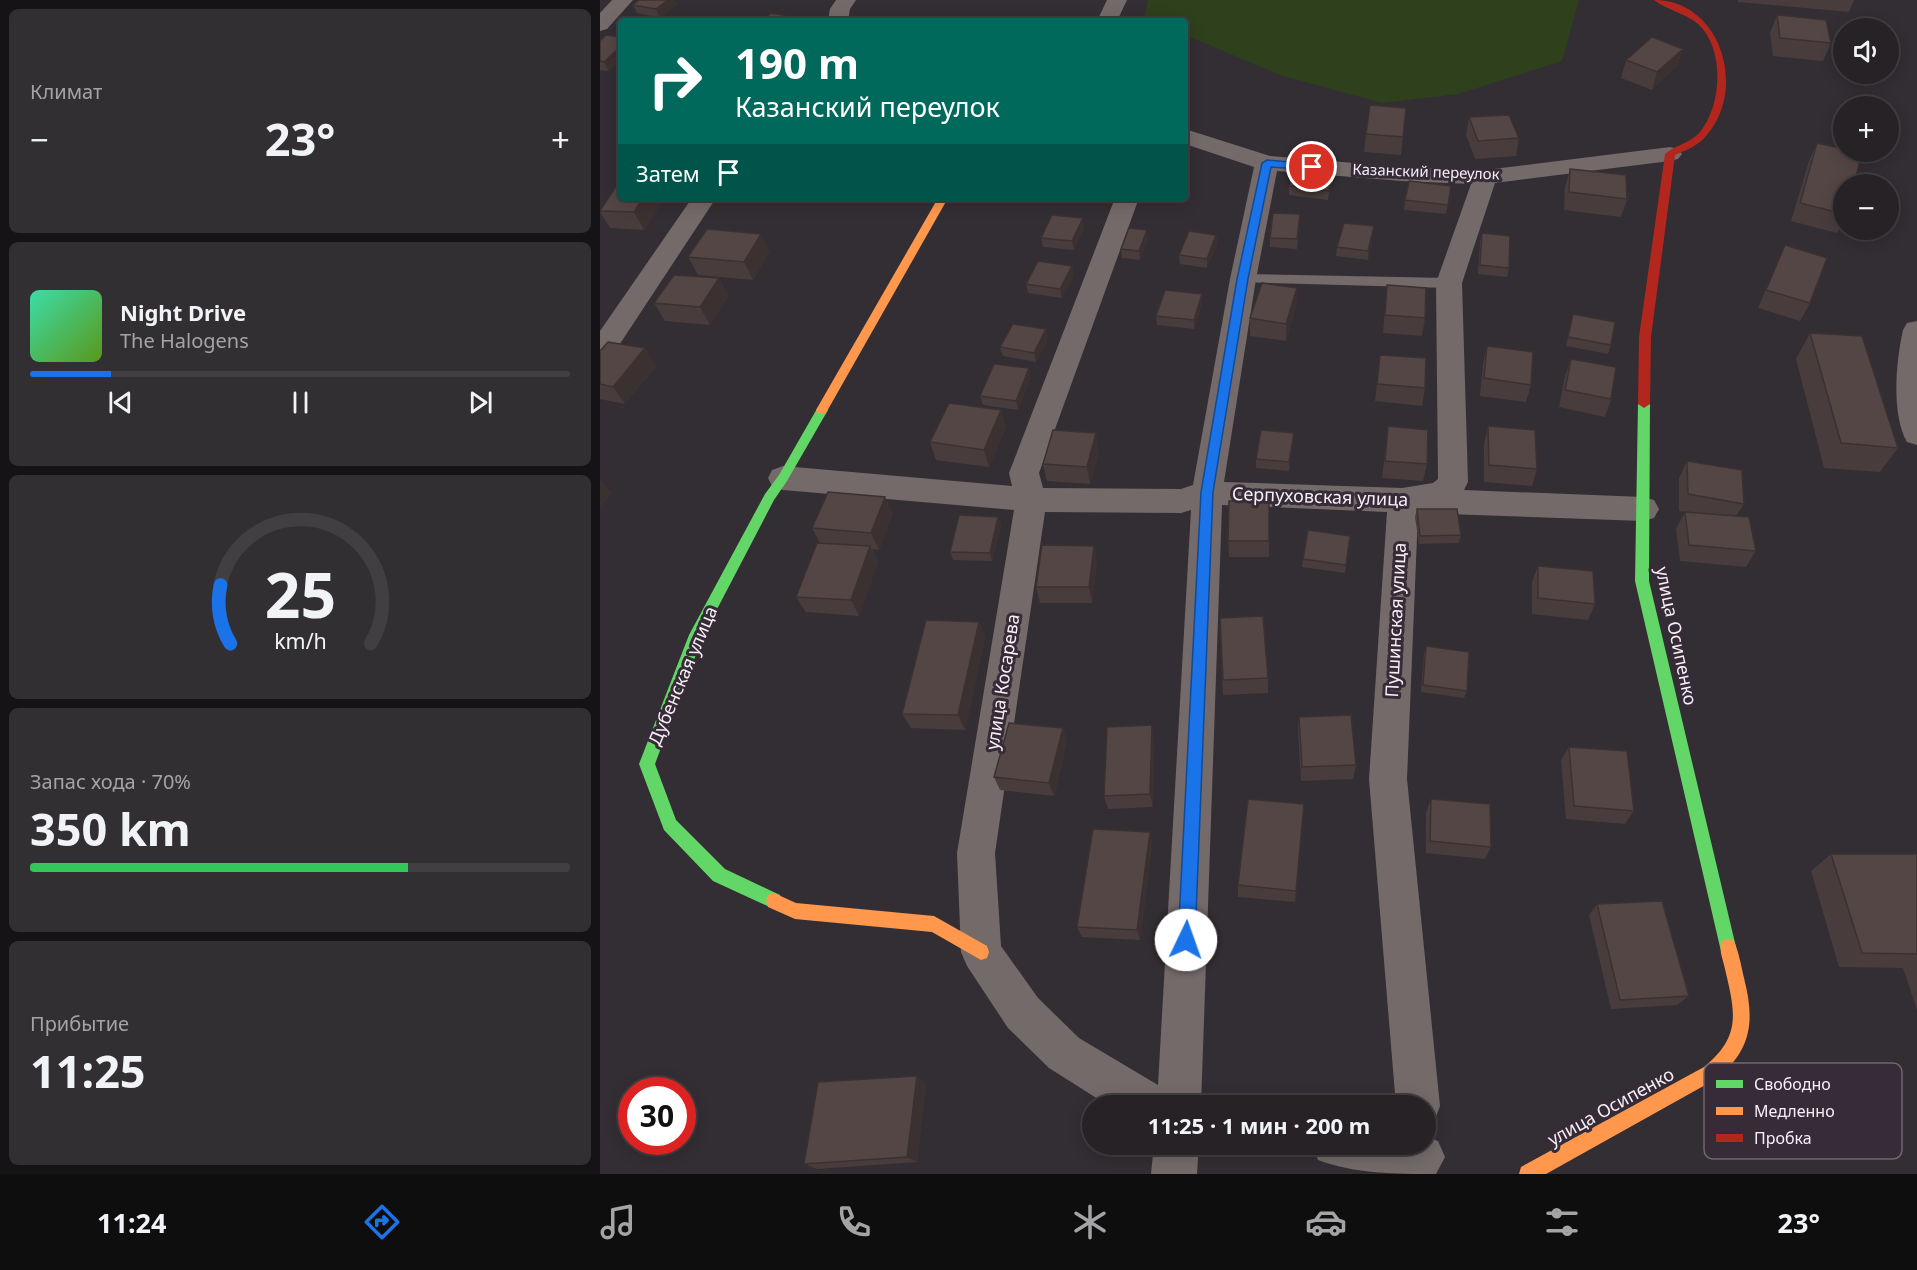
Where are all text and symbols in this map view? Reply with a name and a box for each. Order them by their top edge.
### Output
map controls [1833,18,1899,240]
button: sound [1833,18,1899,84]
text: 190 m [735,34,859,91]
icon: right [636,42,714,120]
text: Климат [30,78,102,105]
text: Казанский переулок [735,88,1000,125]
button: + [1833,96,1899,162]
text: 23° [265,108,335,169]
text: − [30,117,49,162]
text: + [551,117,570,162]
pin [1286,141,1337,192]
icon: arrive [1295,150,1328,183]
icon: arrive [712,156,745,189]
text: Затем [636,158,700,188]
street label: Казанский переулок [1352,158,1500,184]
button: − [1833,174,1899,240]
text: Night Drive [120,297,246,327]
text: The Halogens [120,327,249,354]
icon: previous [104,386,137,419]
icon: pause [284,386,317,419]
icon: next [464,386,497,419]
street label: Серпуховская улица [1232,481,1409,511]
street label: Пушинская улица [1379,542,1411,698]
text: 25 [264,551,336,636]
street label: улица Осипенко [1651,564,1703,707]
street label: Дубенская улица [642,602,722,749]
street label: улица Косарева [979,612,1025,751]
text: km/h [274,626,326,655]
text: Запас хода · 70% [30,768,191,795]
text: 350 km [30,798,191,859]
position arrow [1154,908,1218,972]
text: Прибытие [30,1010,129,1037]
text: 11:25 [30,1040,146,1101]
street label: улица Осипенко [1543,1061,1678,1151]
legend [1704,1063,1902,1159]
text: Свободно [1754,1073,1831,1095]
speed limit sign: 30 [618,1077,696,1155]
text: Медленно [1754,1100,1835,1122]
text: 11:25 · 1 мин · 200 m [1148,1110,1370,1140]
text: Пробка [1754,1127,1812,1149]
icon: directions [361,1201,403,1243]
icon: music [597,1201,639,1243]
icon: phone [833,1201,875,1243]
icon: climate [1069,1201,1111,1243]
icon: car [1305,1201,1347,1243]
icon: filters [1541,1201,1583,1243]
text: 11:24 [97,1204,166,1241]
text: 23° [1778,1204,1820,1241]

